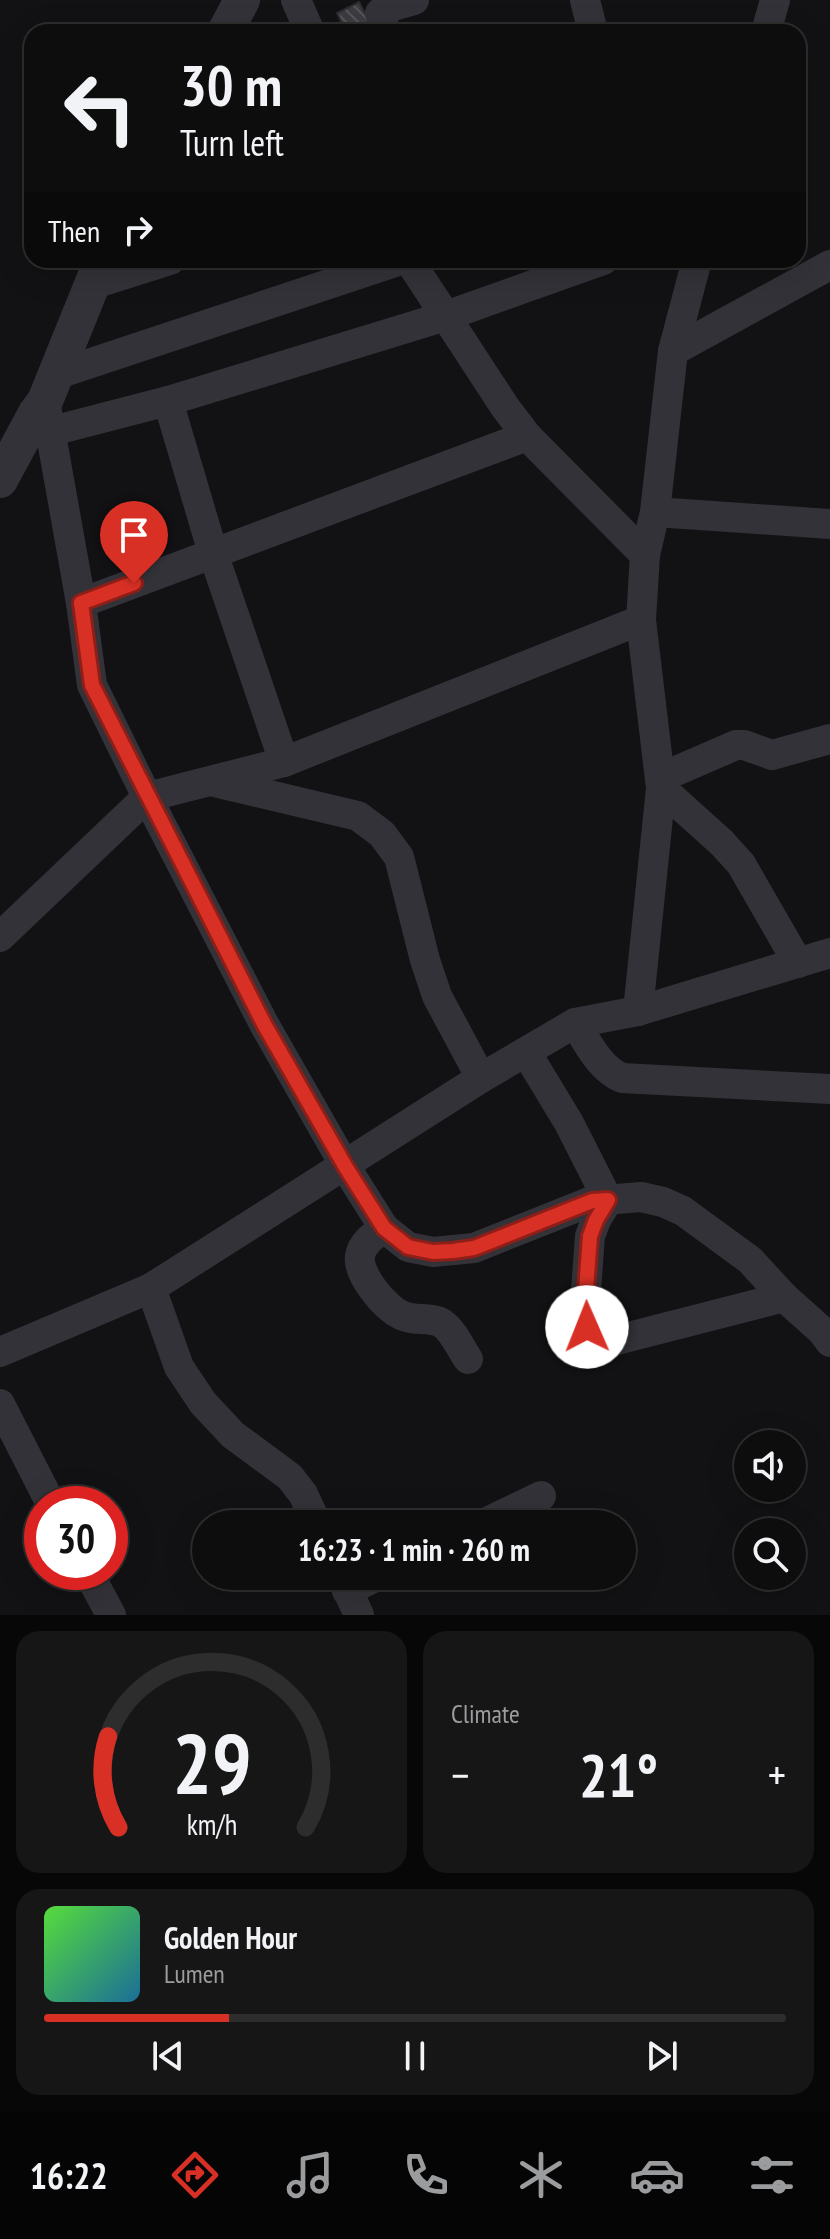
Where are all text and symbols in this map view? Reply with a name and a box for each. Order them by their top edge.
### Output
text: 30 m [180,49,282,121]
icon: left [48,56,152,160]
text: Turn left [180,119,284,166]
icon: right [116,208,160,252]
text: Then [48,211,100,250]
pin [100,501,168,583]
icon: arrive [112,513,156,557]
position arrow [545,1285,629,1369]
map controls [734,1430,806,1590]
button: sound [734,1430,806,1502]
speed limit sign: 30 [24,1486,128,1590]
button: search [734,1518,806,1590]
text: 16:23 · 1 min · 260 m [298,1530,530,1569]
text: Climate [451,1697,520,1730]
text: 29 [172,1709,251,1817]
text: 21° [579,1736,658,1814]
text: − [451,1746,469,1803]
text: + [768,1746,786,1803]
text: km/h [186,1806,237,1843]
text: Golden Hour [164,1918,297,1957]
text: Lumen [164,1957,225,1990]
icon: previous [146,2034,190,2078]
icon: pause [393,2034,437,2078]
icon: next [640,2034,684,2078]
icon: directions [167,2147,223,2203]
icon: music [282,2147,338,2203]
icon: phone [398,2147,454,2203]
icon: climate [513,2147,569,2203]
icon: car [629,2147,685,2203]
icon: filters [744,2147,800,2203]
text: 16:22 [30,2152,108,2199]

